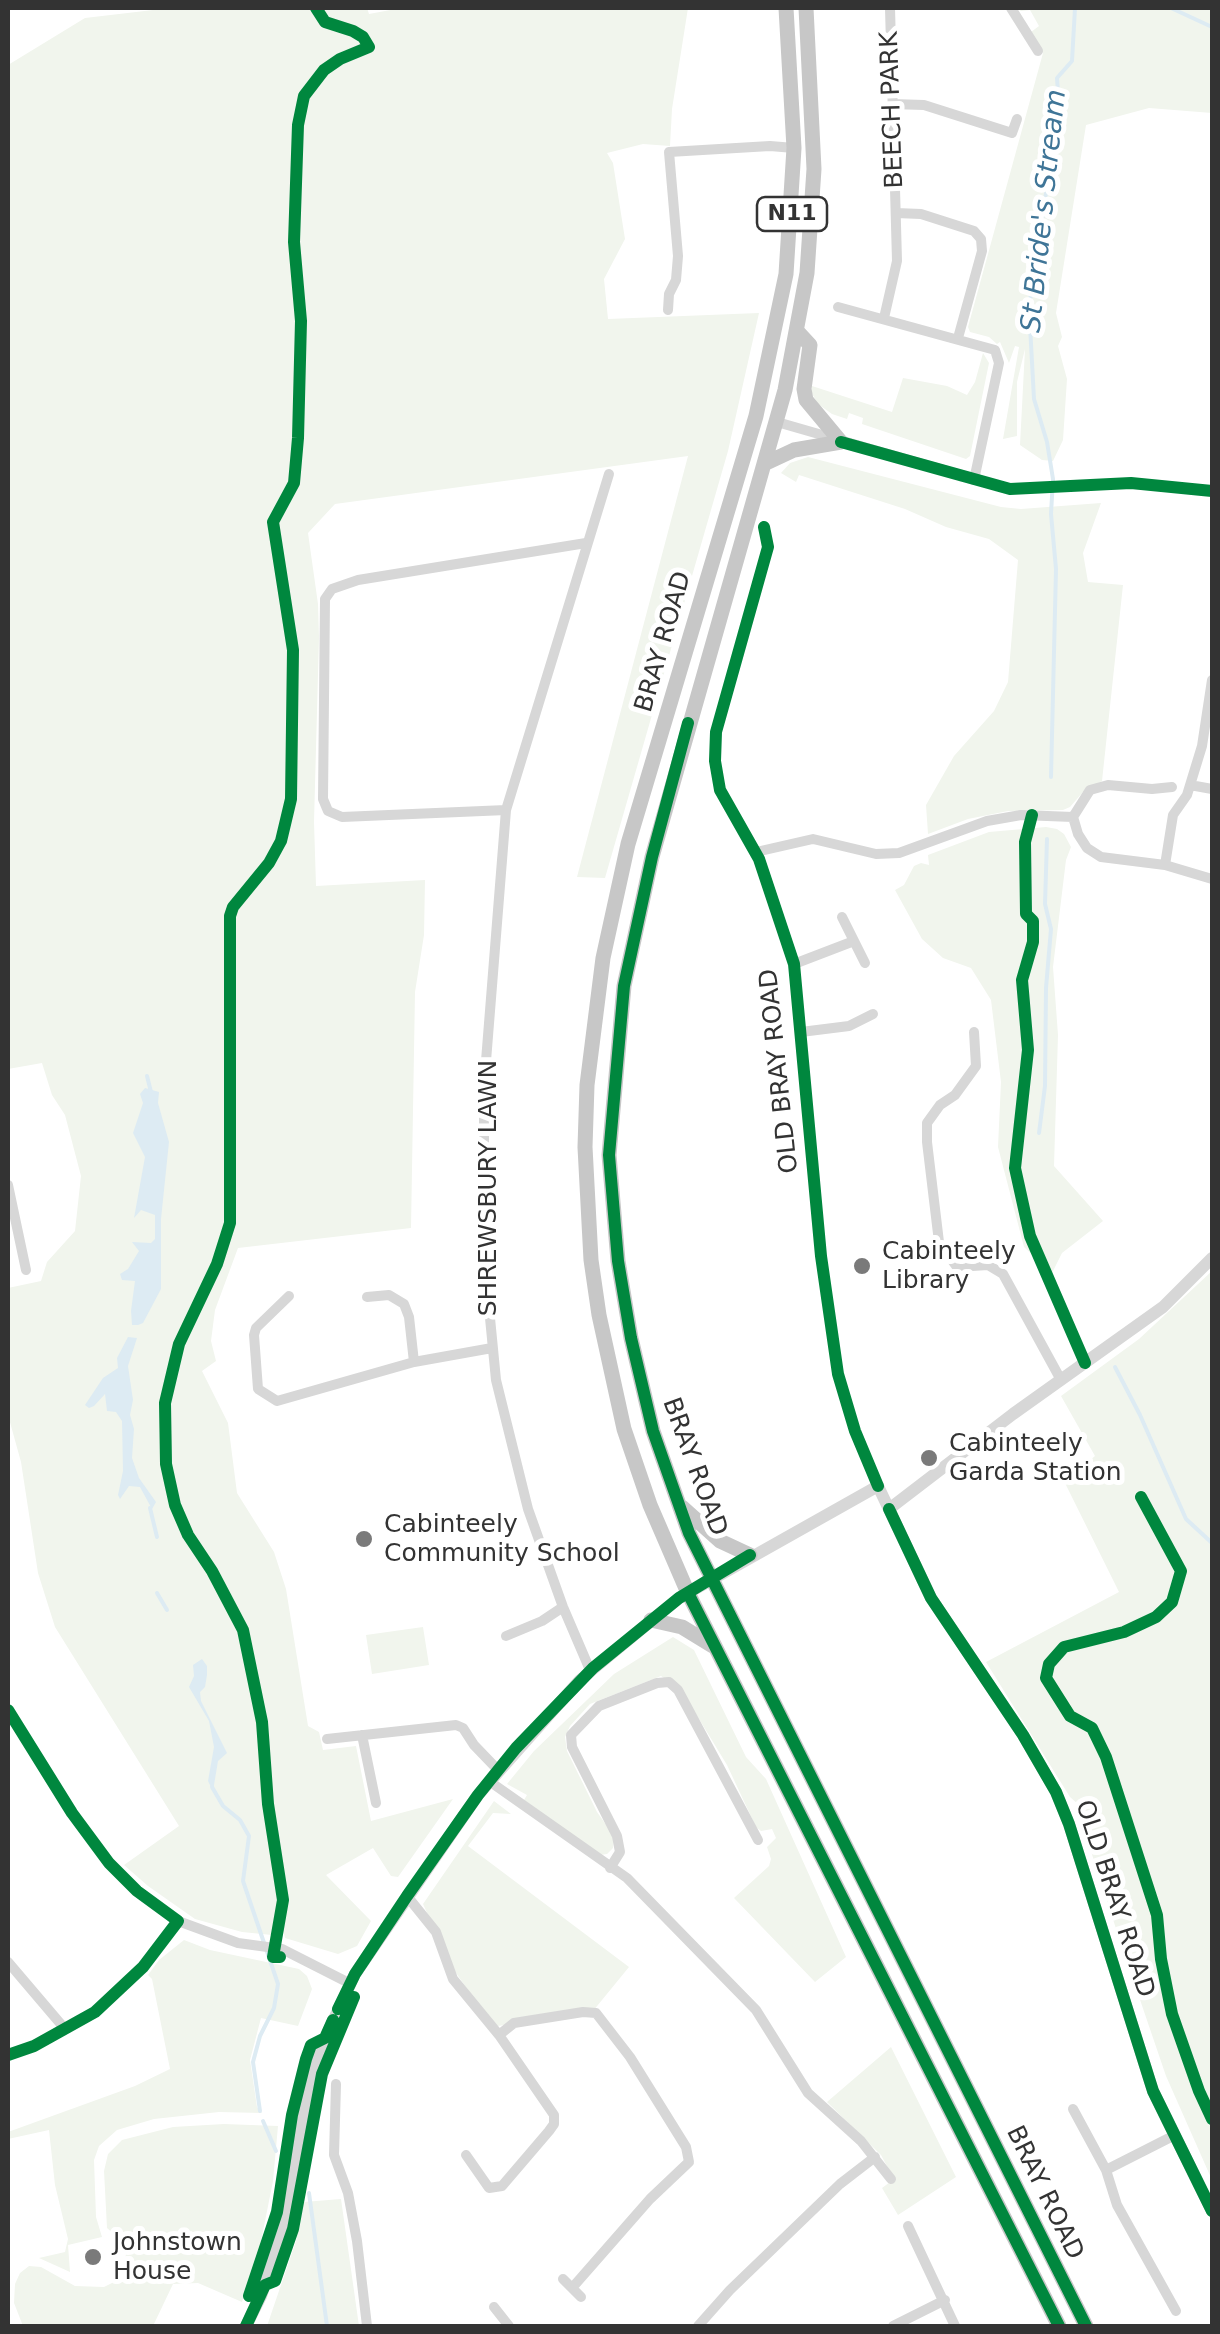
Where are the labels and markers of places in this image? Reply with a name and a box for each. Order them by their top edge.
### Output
place label: Cabinteely Library [882,1237,1016,1296]
marker: Cabinteely Library [851,1255,873,1277]
place label: Cabinteely Garda Station [949,1429,1122,1488]
marker: Cabinteely Garda Station [918,1447,940,1469]
place label: Cabinteely Community School [384,1510,620,1569]
marker: Cabinteely Community School [353,1528,375,1550]
place label: Johnstown House [113,2228,242,2287]
marker: Johnstown House [82,2246,104,2268]

